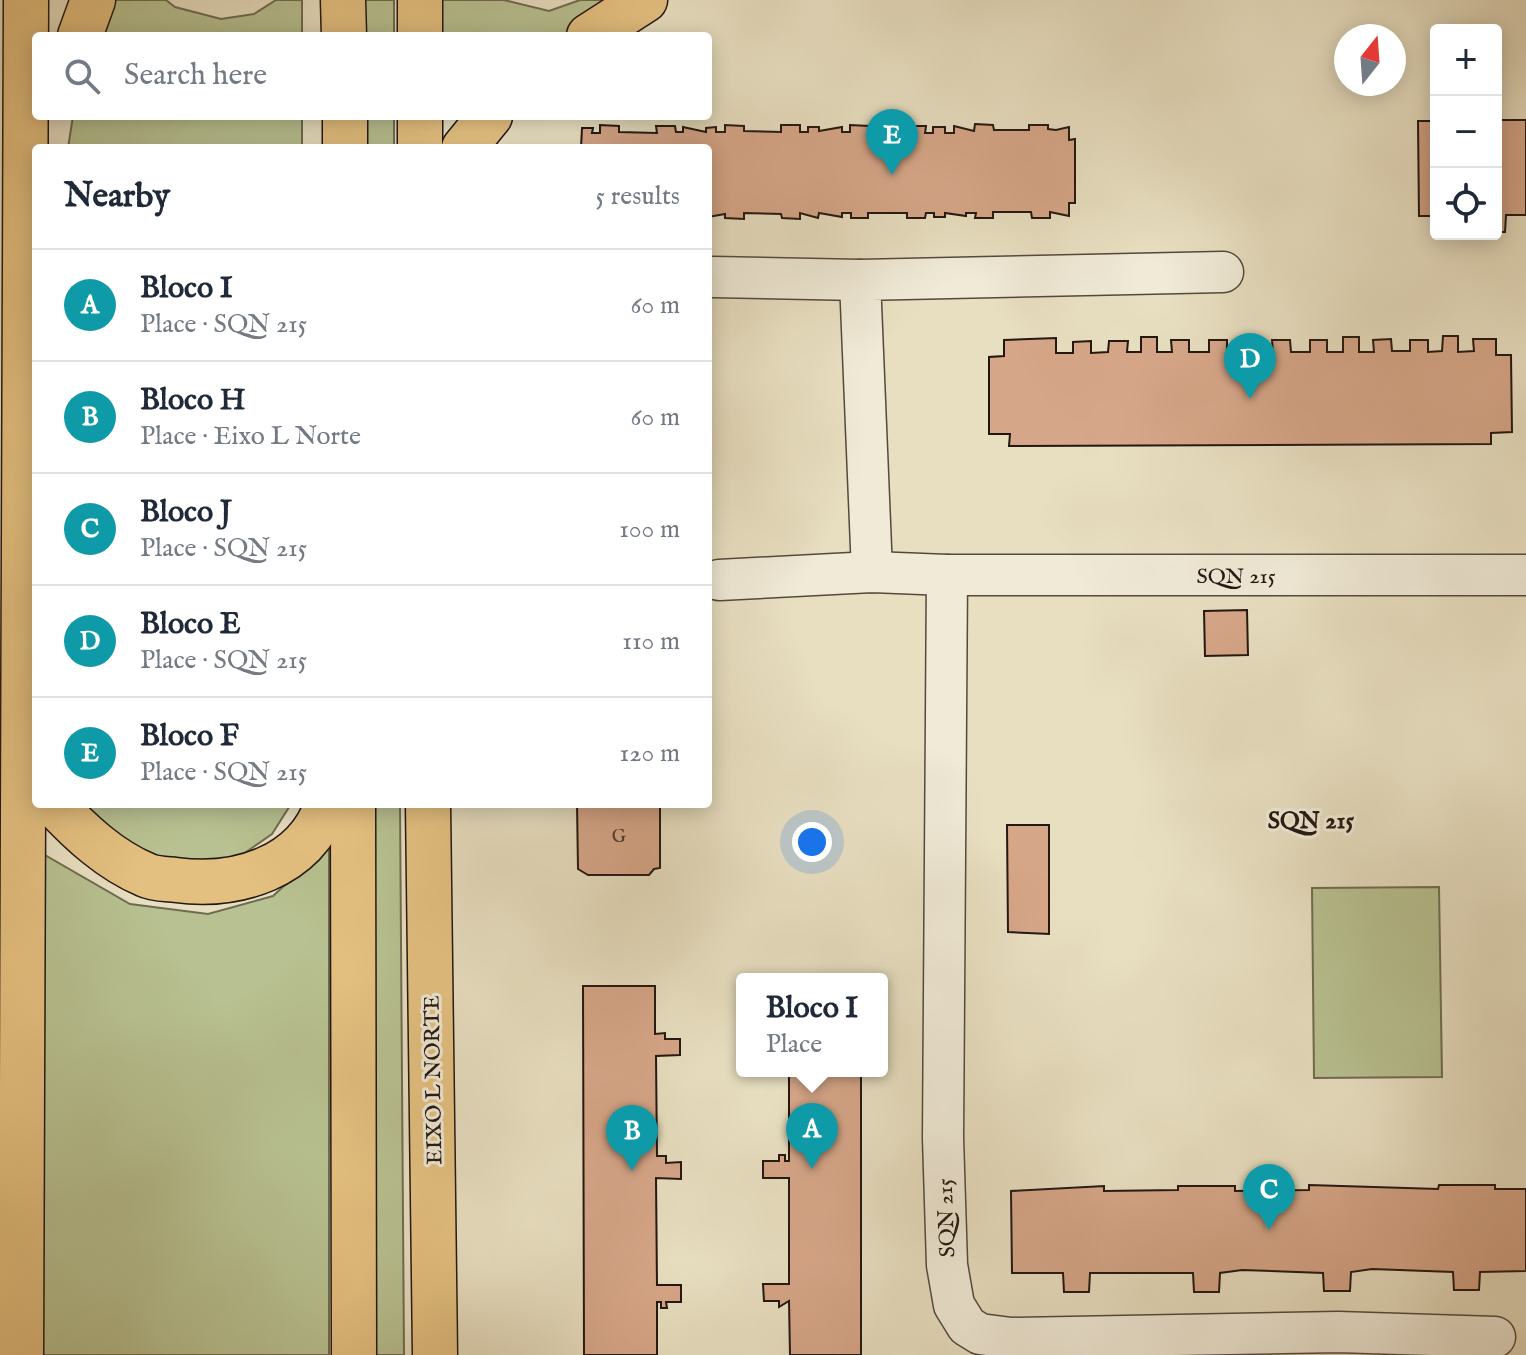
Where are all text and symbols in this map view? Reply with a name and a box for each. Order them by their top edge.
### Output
north arrow [1334,24,1406,96]
map controls [1430,24,1502,240]
button: + [1430,24,1502,96]
search box [32,32,712,120]
icon: search [60,54,104,98]
text: Search here [124,57,267,95]
button: − [1430,96,1502,168]
pin: E [866,109,918,175]
button: locate [1430,168,1502,240]
text: Nearby [64,175,170,218]
text: 5 results [596,180,680,213]
text: Bloco I [140,270,233,308]
text: A [81,289,99,322]
text: 60 m [631,289,680,322]
text: Place · SQN 215 [140,308,307,341]
pin: D [1224,333,1276,399]
text: Bloco H [140,382,245,420]
text: B [81,401,99,434]
text: 60 m [631,401,680,434]
text: Place · Eixo L Norte [140,420,361,453]
text: Bloco J [140,494,232,532]
text: C [81,513,99,546]
text: 100 m [619,513,680,546]
text: Place · SQN 215 [140,532,307,565]
street label: SQN 215 [1196,563,1276,591]
text: Bloco E [140,606,240,644]
text: D [80,625,100,658]
text: 110 m [622,625,680,658]
text: Place · SQN 215 [140,644,307,677]
text: Bloco F [140,718,239,756]
text: E [81,737,99,770]
text: 120 m [620,737,680,770]
text: Place · SQN 215 [140,756,307,789]
district label: SQN 215 [1268,806,1355,837]
your location [792,822,832,862]
house number: G [612,826,627,849]
popup [736,973,888,1077]
text: Bloco I [766,990,858,1028]
street label: EIXO L NORTE [419,995,449,1165]
text: Place [766,1028,822,1061]
pin: A [786,1103,838,1169]
pin: B [606,1105,658,1171]
pin: C [1243,1164,1295,1230]
street label: SQN 215 [932,1178,962,1258]

